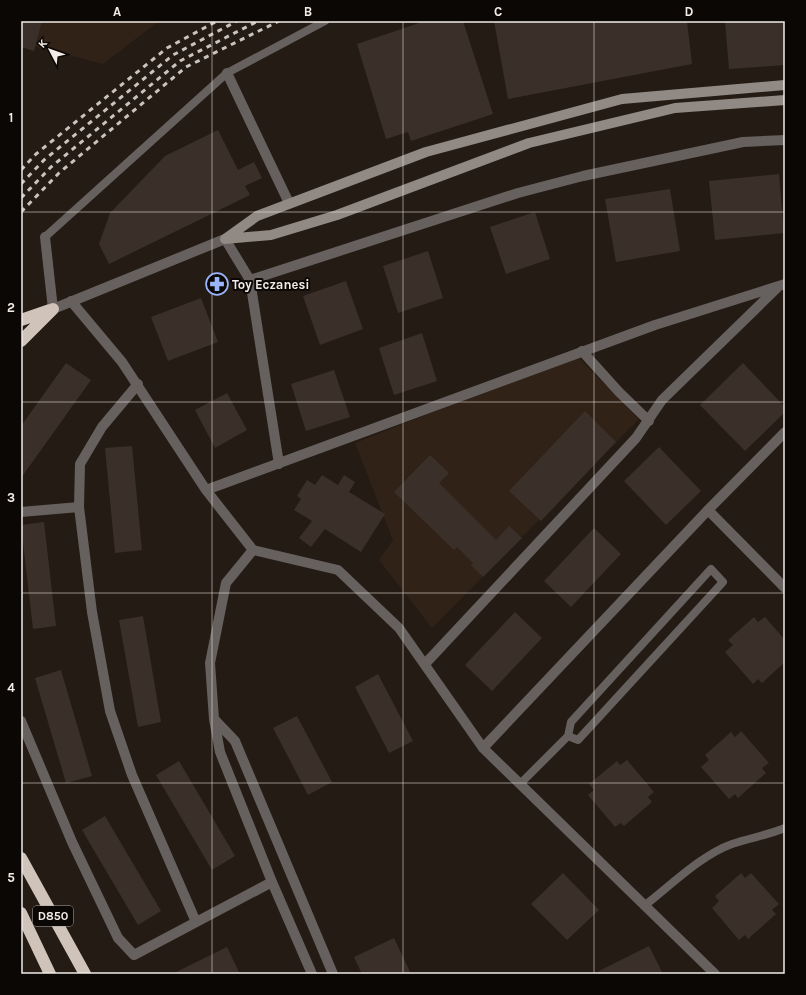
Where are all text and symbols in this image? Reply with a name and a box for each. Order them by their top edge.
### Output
text: A [113,4,121,19]
text: B [304,4,312,19]
text: C [494,4,502,19]
text: D [685,4,694,19]
north arrow [30,30,70,70]
text: K [36,36,51,51]
text: 1 [9,110,13,125]
pharmacy icon: Toy Eczanesi [204,271,230,297]
place label: Toy Eczanesi [232,277,310,292]
text: 2 [7,300,15,315]
text: 3 [7,490,15,505]
text: 4 [7,680,15,695]
text: 5 [7,870,15,885]
road number: D850 [33,906,73,926]

